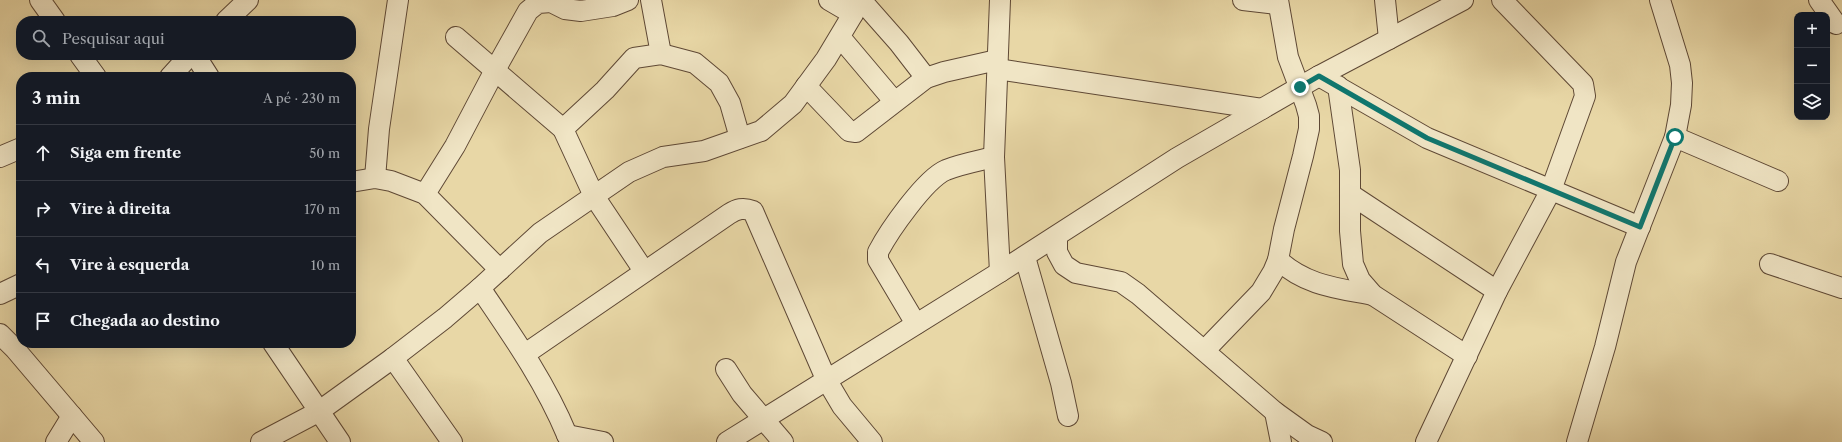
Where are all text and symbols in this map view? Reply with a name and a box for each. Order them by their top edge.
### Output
map controls [1794,12,1830,120]
button: + [1794,12,1830,48]
search box [16,16,356,60]
icon: search [30,27,52,49]
text: Pesquisar aqui [62,29,165,48]
button: − [1794,48,1830,84]
route end [1291,78,1309,96]
button: layers [1794,84,1830,120]
text: 3 min [32,88,81,108]
text: A pé · 230 m [263,90,340,106]
route start [1666,128,1684,146]
icon: ahead [32,142,54,164]
text: Siga em frente [70,143,181,162]
text: 50 m [309,145,340,161]
icon: right [32,198,54,220]
text: Vire à direita [70,199,170,218]
text: 170 m [304,201,340,217]
icon: left [32,254,54,276]
text: Vire à esquerda [70,255,189,274]
text: 10 m [311,257,340,273]
icon: arrive [32,310,54,332]
text: Chegada ao destino [70,311,220,330]

